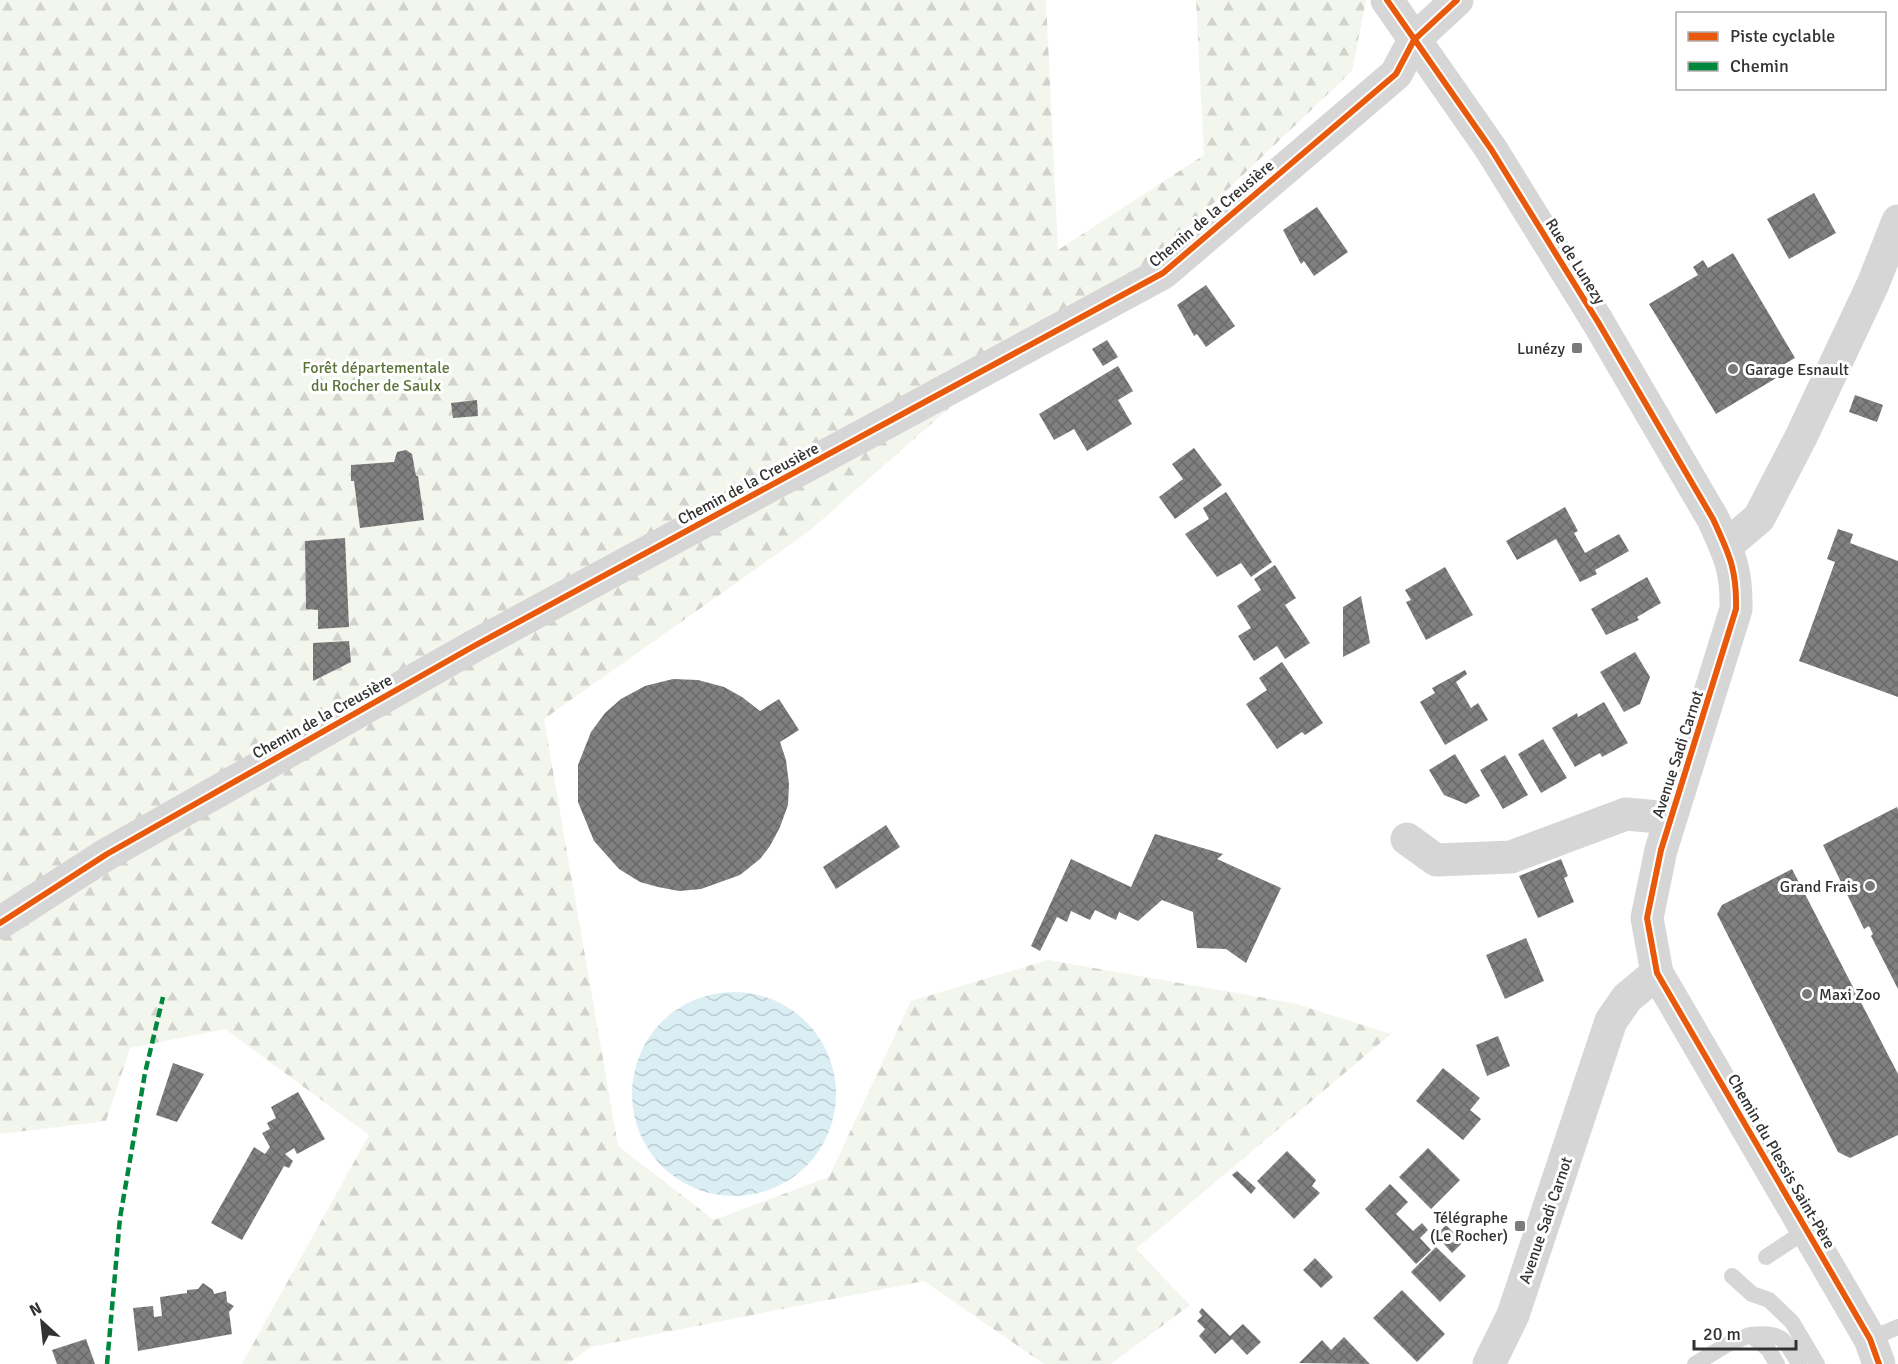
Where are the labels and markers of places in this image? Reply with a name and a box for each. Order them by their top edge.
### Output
place label: Lunézy [1517,339,1566,359]
marker: Lunézy [1570,341,1584,355]
place label: Garage Esnault [1745,360,1849,380]
marker: Garage Esnault [1726,362,1740,376]
place label: Grand Frais [1780,877,1858,897]
marker: Grand Frais [1863,879,1877,893]
place label: Maxi Zoo [1819,985,1881,1005]
marker: Maxi Zoo [1800,987,1814,1001]
place label: Télégraphe (Le Rocher) [1430,1208,1508,1246]
marker: Télégraphe (Le Rocher) [1513,1219,1527,1233]

